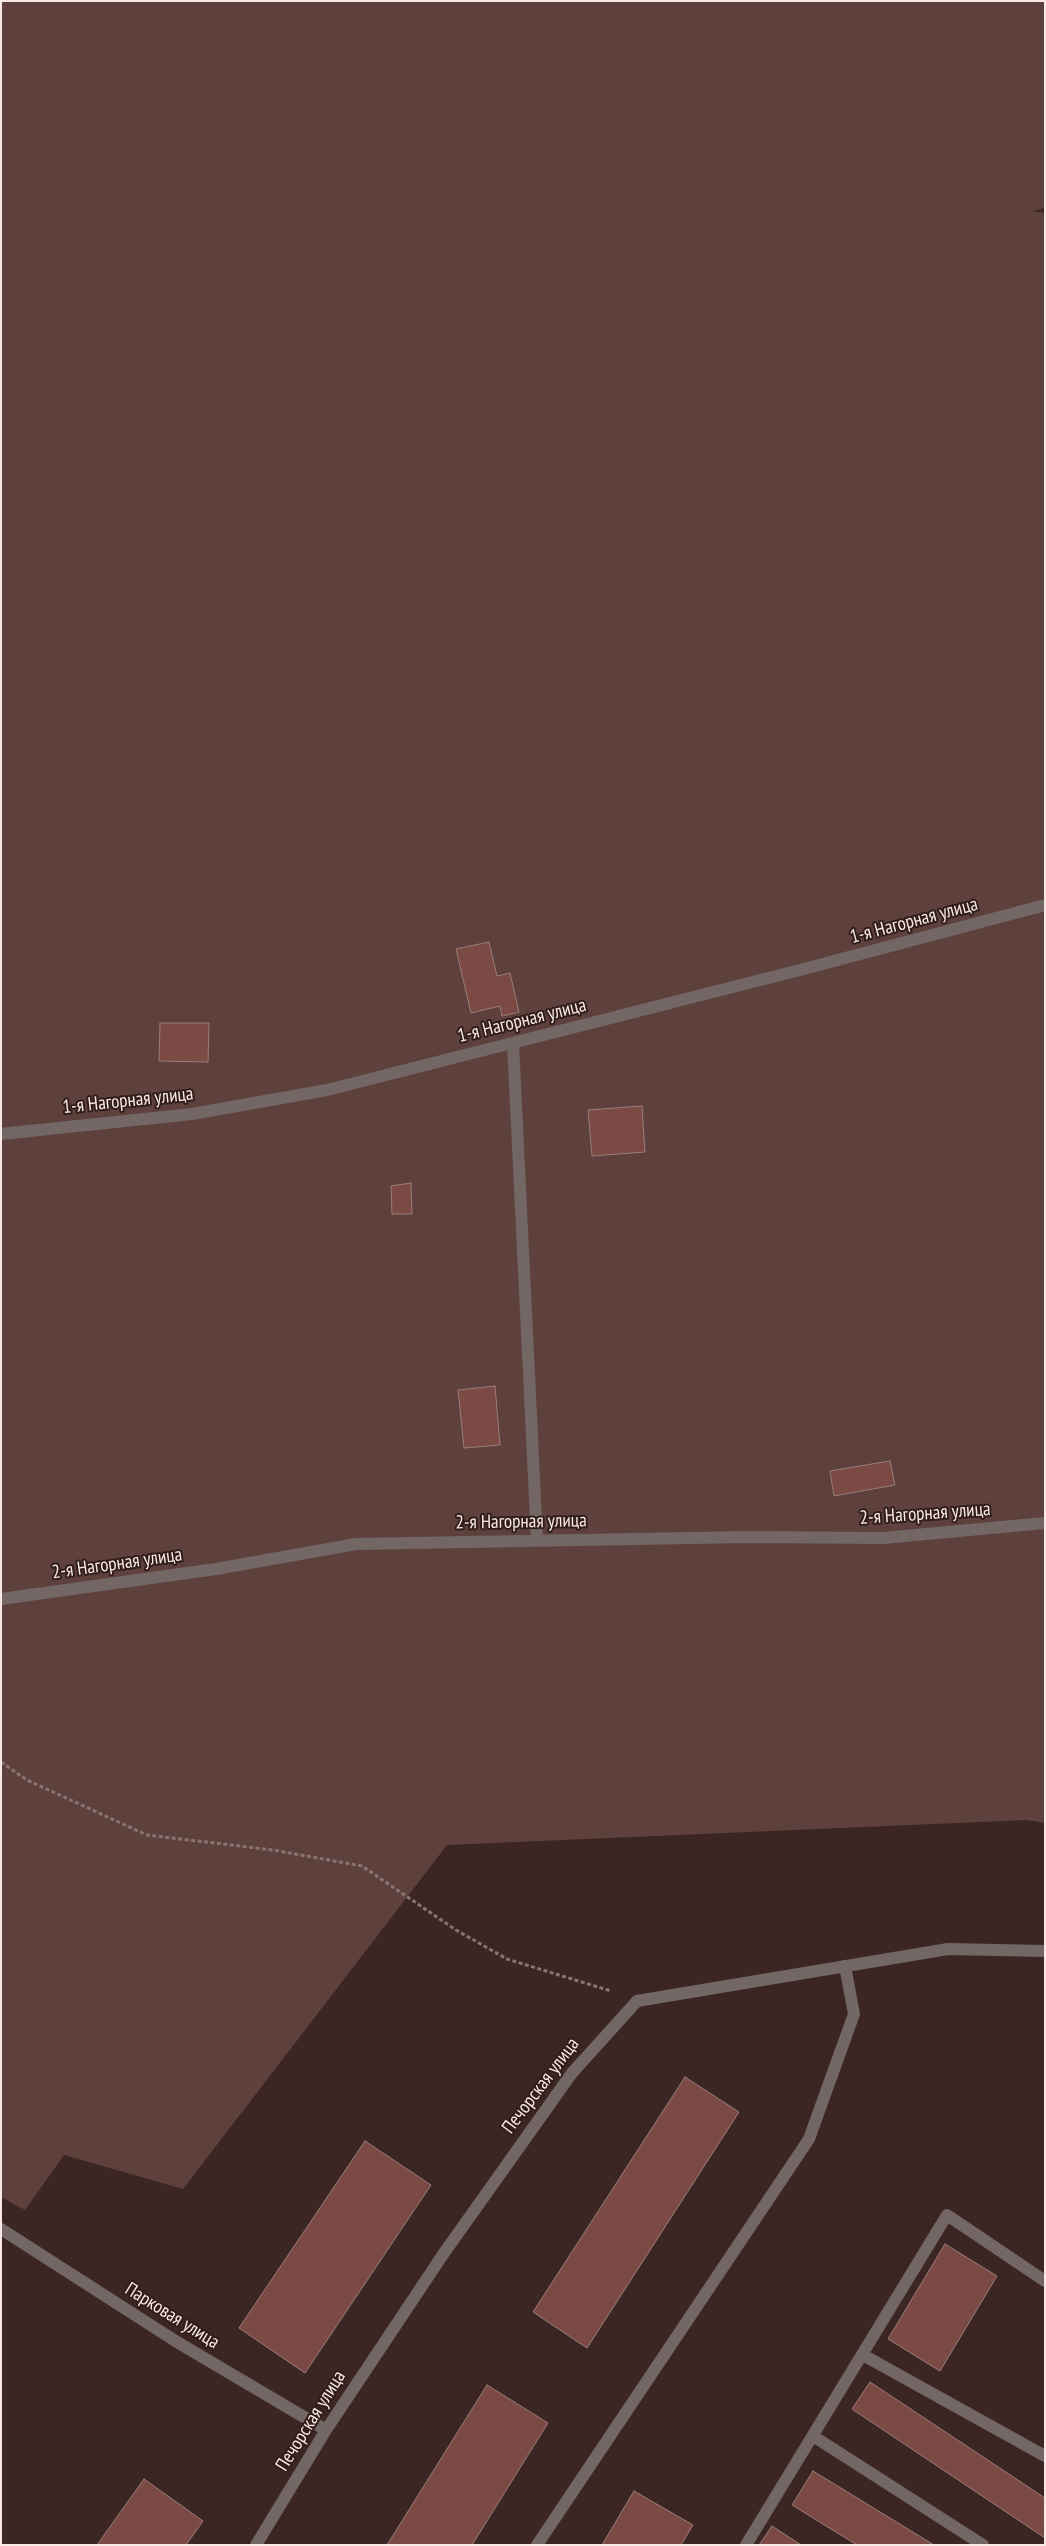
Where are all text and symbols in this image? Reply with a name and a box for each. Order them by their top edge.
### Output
street label: 1-я Нагорная улица [848,893,980,949]
street label: 1-я Нагорная улица [456,994,588,1048]
street label: 1-я Нагорная улица [62,1083,194,1119]
street label: 2-я Нагорная улица [859,1498,991,1530]
street label: 2-я Нагорная улица [455,1509,587,1535]
street label: 2-я Нагорная улица [50,1544,184,1584]
street label: Печорская улица [498,2034,584,2138]
street label: Парковая улица [121,2278,223,2354]
street label: Печорская улица [271,2367,351,2475]

